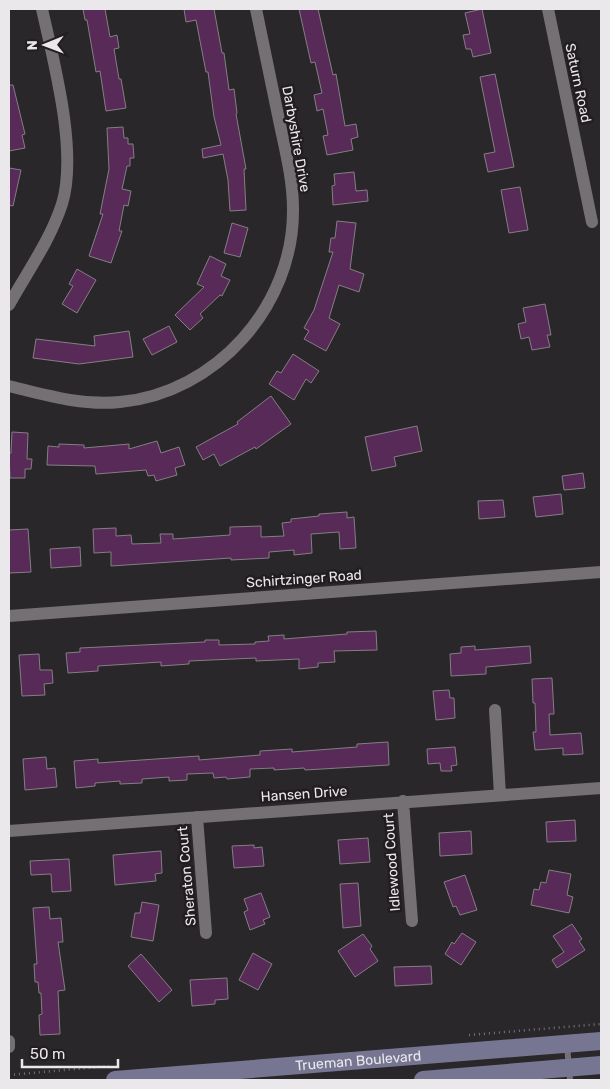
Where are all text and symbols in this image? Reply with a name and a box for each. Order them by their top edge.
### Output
north arrow [20,20,70,70]
text: N [24,40,41,50]
street label: Saturn Road [561,42,595,124]
street label: Darbyshire Drive [278,85,314,194]
street label: Schirtzinger Road [246,566,362,592]
street label: Hansen Drive [260,782,348,806]
street label: Idlewood Court [380,812,404,912]
street label: Sheraton Court [174,825,200,927]
scale bar [22,1036,119,1068]
text: 50 m [30,1045,65,1063]
street label: Trueman Boulevard [295,1047,422,1074]

